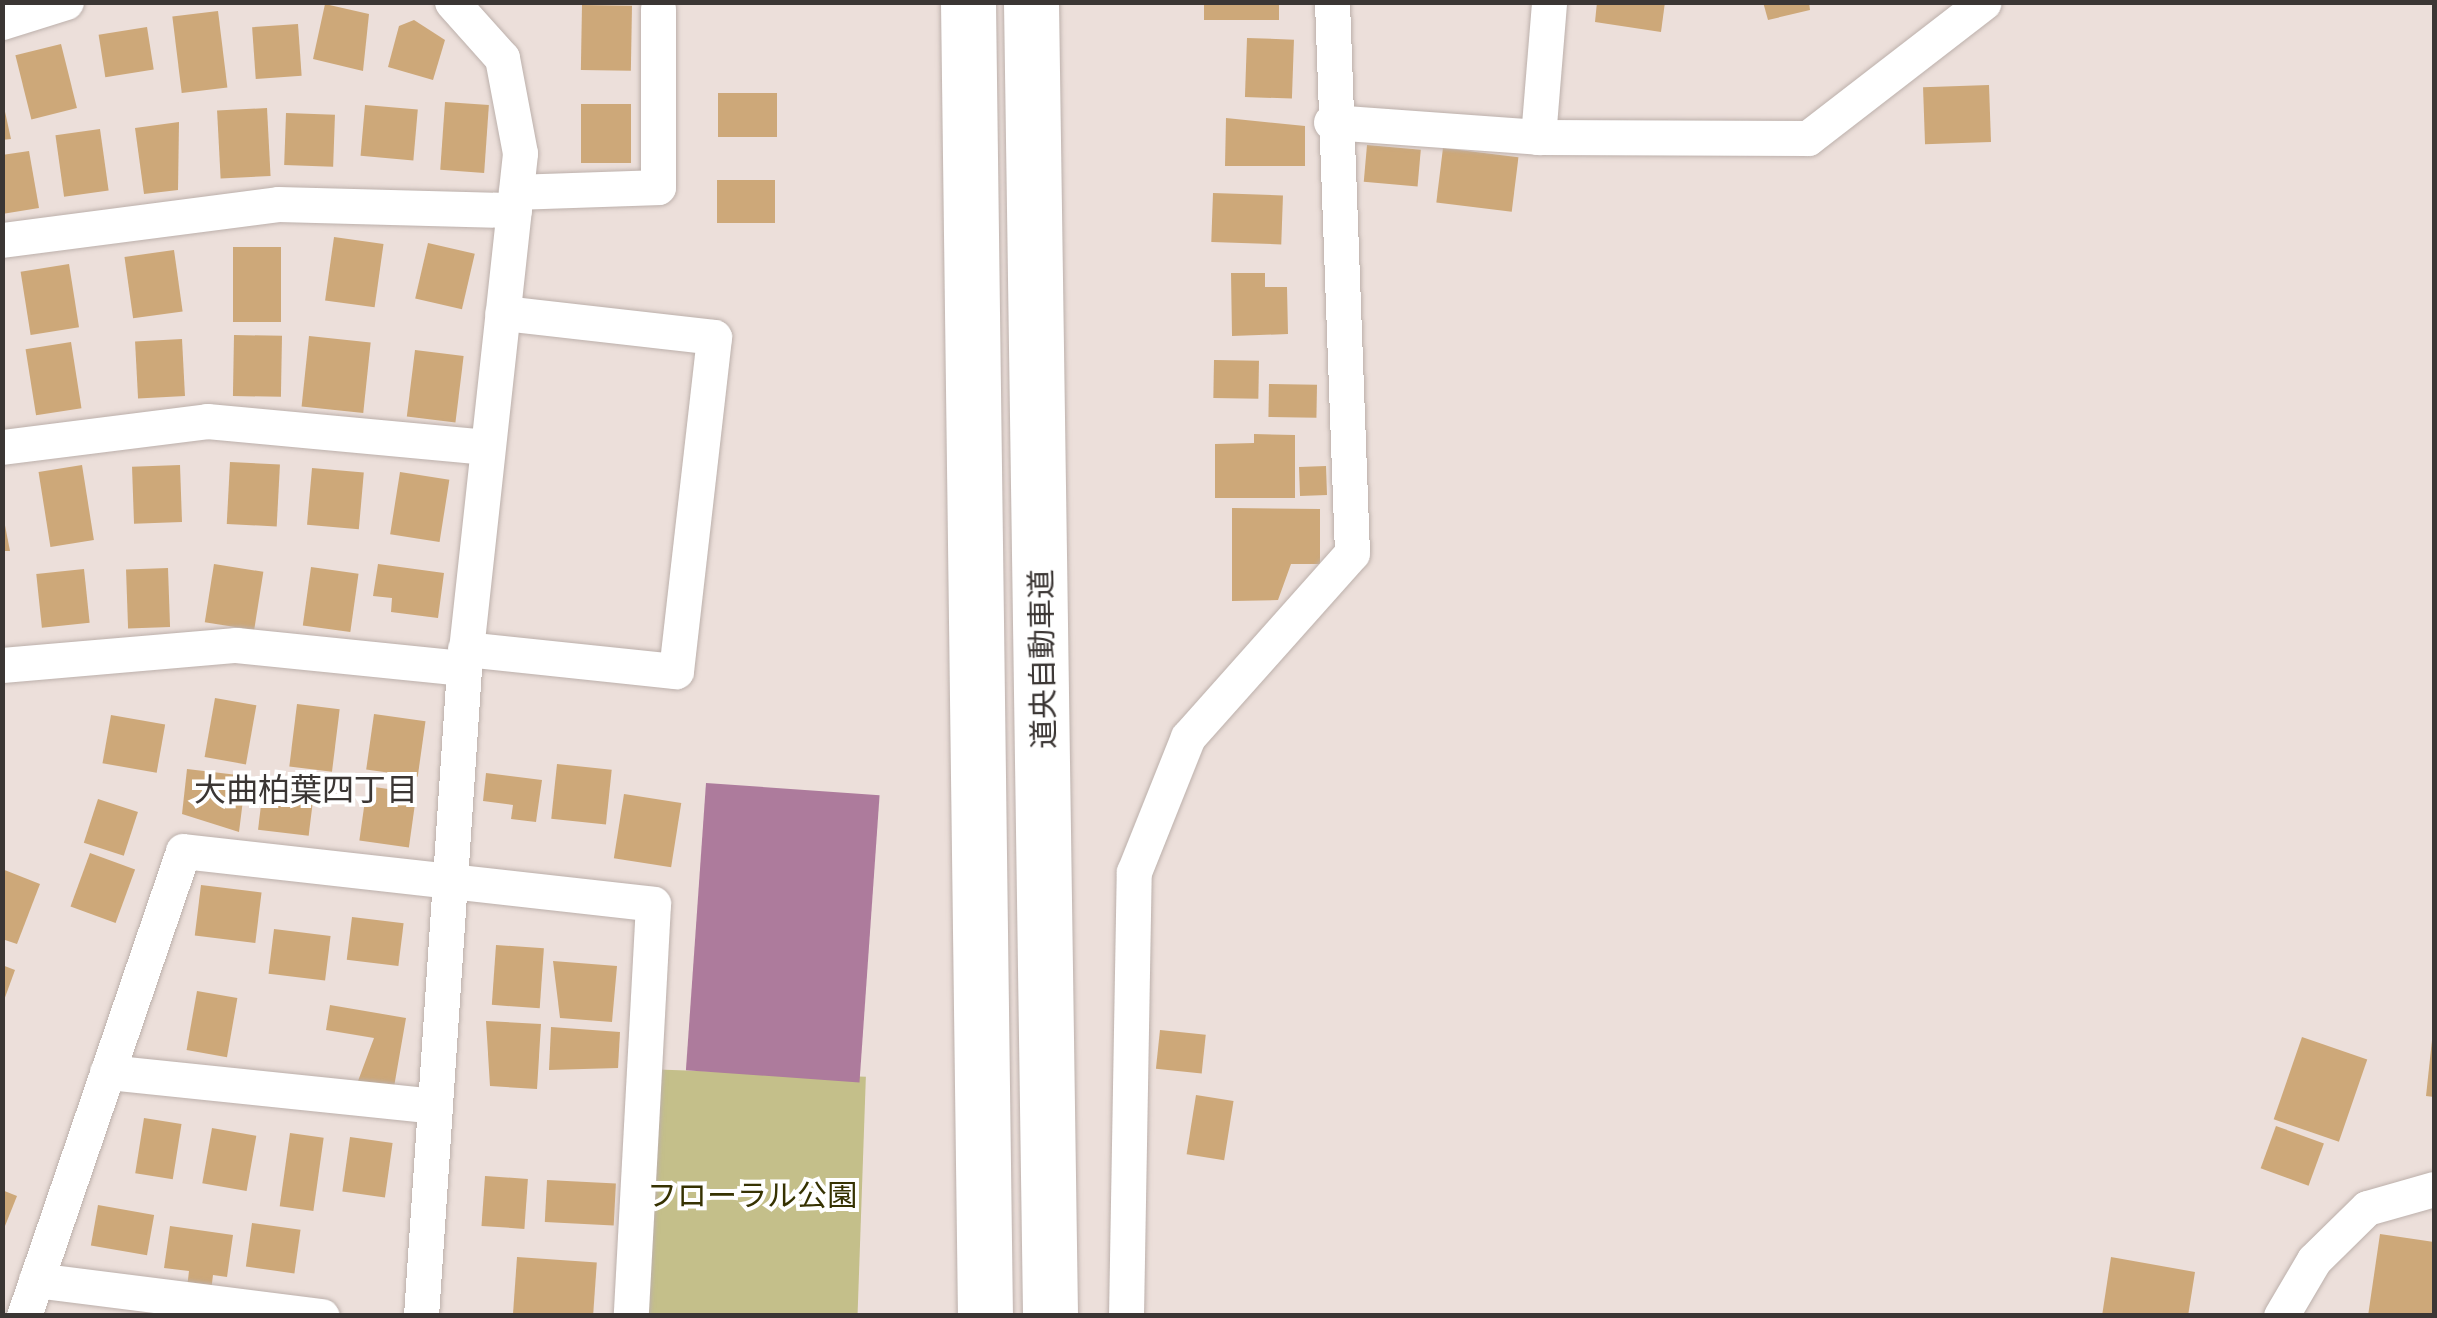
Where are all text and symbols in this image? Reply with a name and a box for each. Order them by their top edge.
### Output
street label: 道央自動車道 [1023,569,1063,749]
district label: 大曲柏葉四丁目 [194,771,418,809]
park label: フローラル公園 [647,1178,857,1214]

